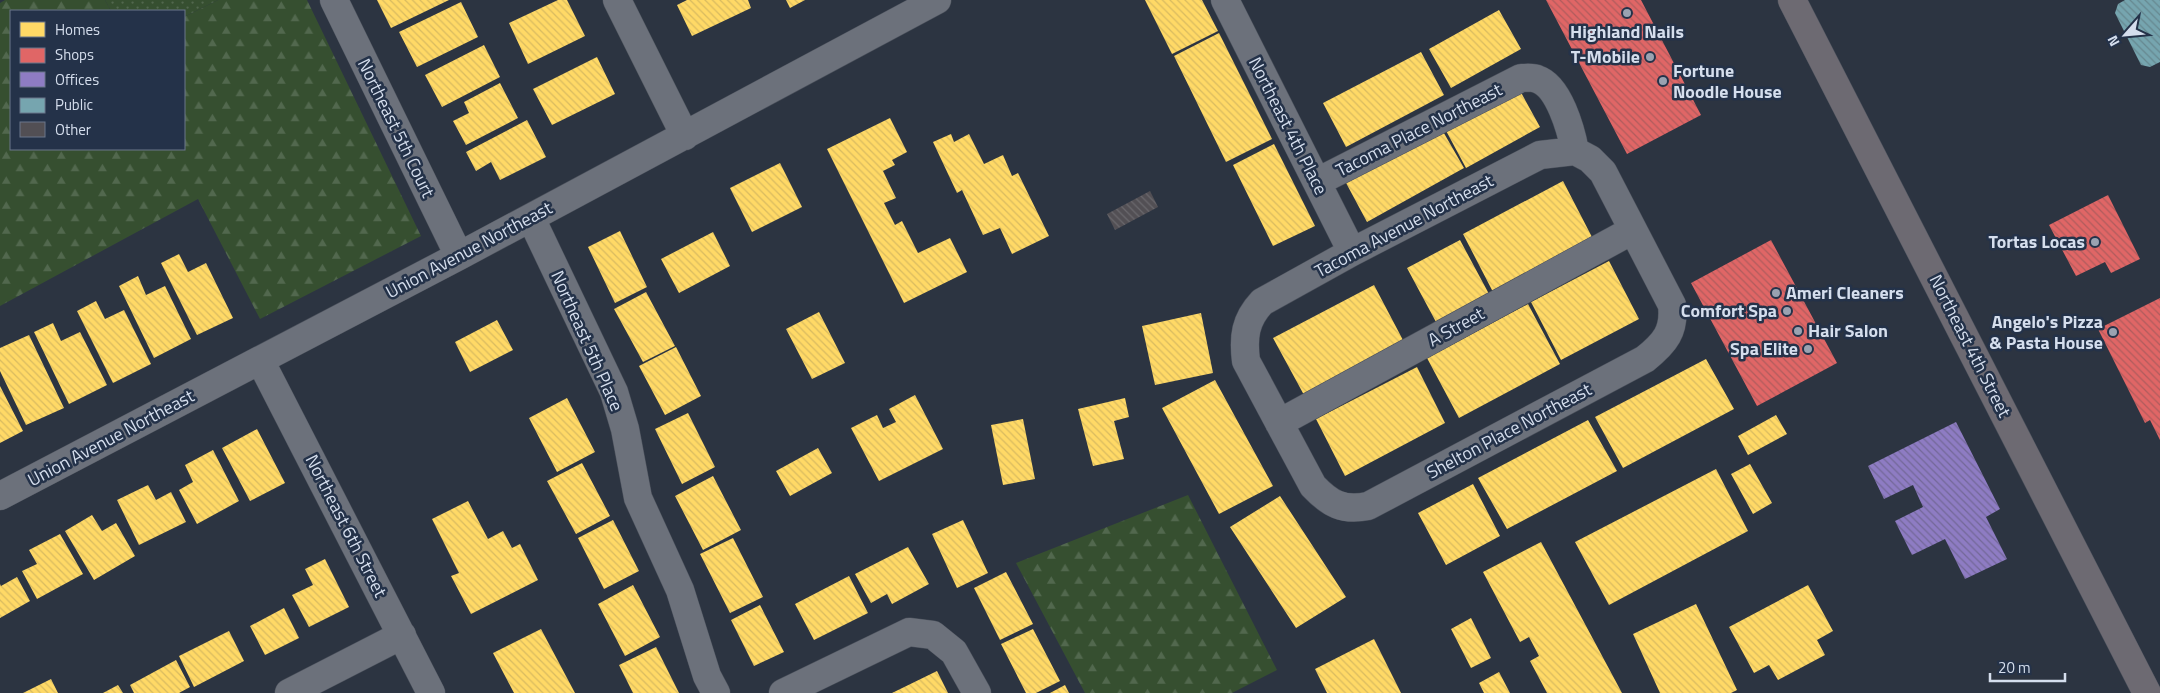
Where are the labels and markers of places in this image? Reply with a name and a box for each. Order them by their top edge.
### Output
marker: Highland Nails [1621,7,1633,19]
place label: Highland Nails [1570,18,1684,45]
place label: T-Mobile [1571,43,1640,70]
marker: T-Mobile [1644,51,1656,63]
place label: Fortune Noodle House [1673,57,1782,105]
marker: Fortune Noodle House [1657,75,1669,87]
place label: Tortas Locas [1989,228,2085,255]
marker: Tortas Locas [2089,236,2101,248]
place label: Ameri Cleaners [1786,279,1904,306]
marker: Ameri Cleaners [1770,287,1782,299]
place label: Comfort Spa [1681,297,1777,324]
marker: Comfort Spa [1781,305,1793,317]
place label: Angelo's Pizza & Pasta House [1989,308,2103,356]
place label: Hair Salon [1808,317,1888,344]
marker: Hair Salon [1792,325,1804,337]
marker: Angelo's Pizza & Pasta House [2107,326,2119,338]
place label: Spa Elite [1730,335,1798,362]
marker: Spa Elite [1802,343,1814,355]

